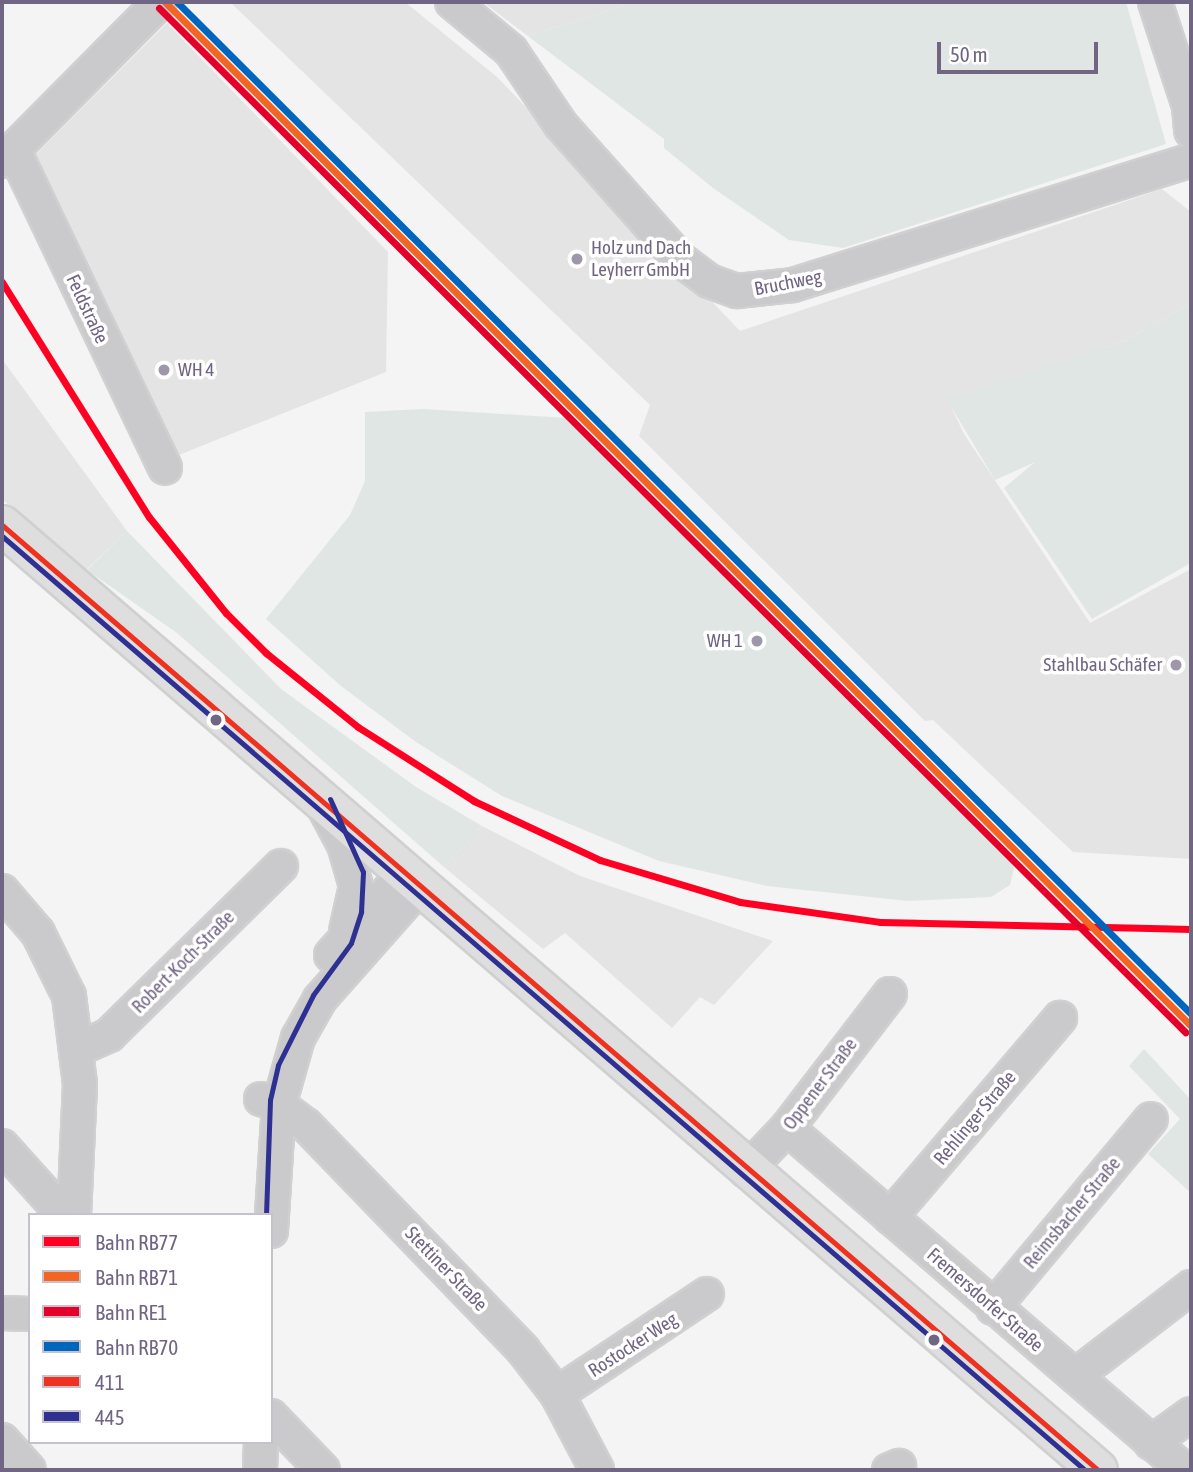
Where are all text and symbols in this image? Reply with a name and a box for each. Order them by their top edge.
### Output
scale bar [941,28,1102,72]
text: 50 m [950,42,988,66]
place label: Holz und Dach Leyherr GmbH [591,237,691,281]
marker: Holz und Dach Leyherr GmbH [569,251,585,267]
street label: Bruchweg [752,265,824,301]
street label: Feldstraße [61,271,113,347]
place label: WH 4 [178,359,214,381]
marker: WH 4 [156,362,172,378]
place label: WH 1 [707,630,743,652]
marker: WH 1 [749,633,765,649]
place label: Stahlbau Schäfer [1043,654,1162,676]
marker: Stahlbau Schäfer [1168,657,1184,673]
unlabelled marker [209,713,223,727]
street label: Robert-Koch-Straße [127,906,239,1018]
street label: Oppener Straße [778,1034,862,1134]
street label: Rehlinger Straße [929,1066,1021,1170]
street label: Reimsbacher Straße [1019,1152,1125,1274]
legend [28,1213,273,1444]
street label: Stettiner Straße [400,1222,492,1316]
text: Bahn RB77 [95,1230,178,1254]
street label: Fremersdorfer Straße [922,1243,1048,1357]
text: Bahn RB71 [95,1265,178,1289]
text: Bahn RE1 [95,1300,167,1324]
street label: Rostocker Weg [584,1308,682,1382]
unlabelled marker [927,1333,941,1347]
text: Bahn RB70 [95,1335,178,1359]
text: 411 [95,1370,125,1394]
text: 445 [95,1405,125,1429]

